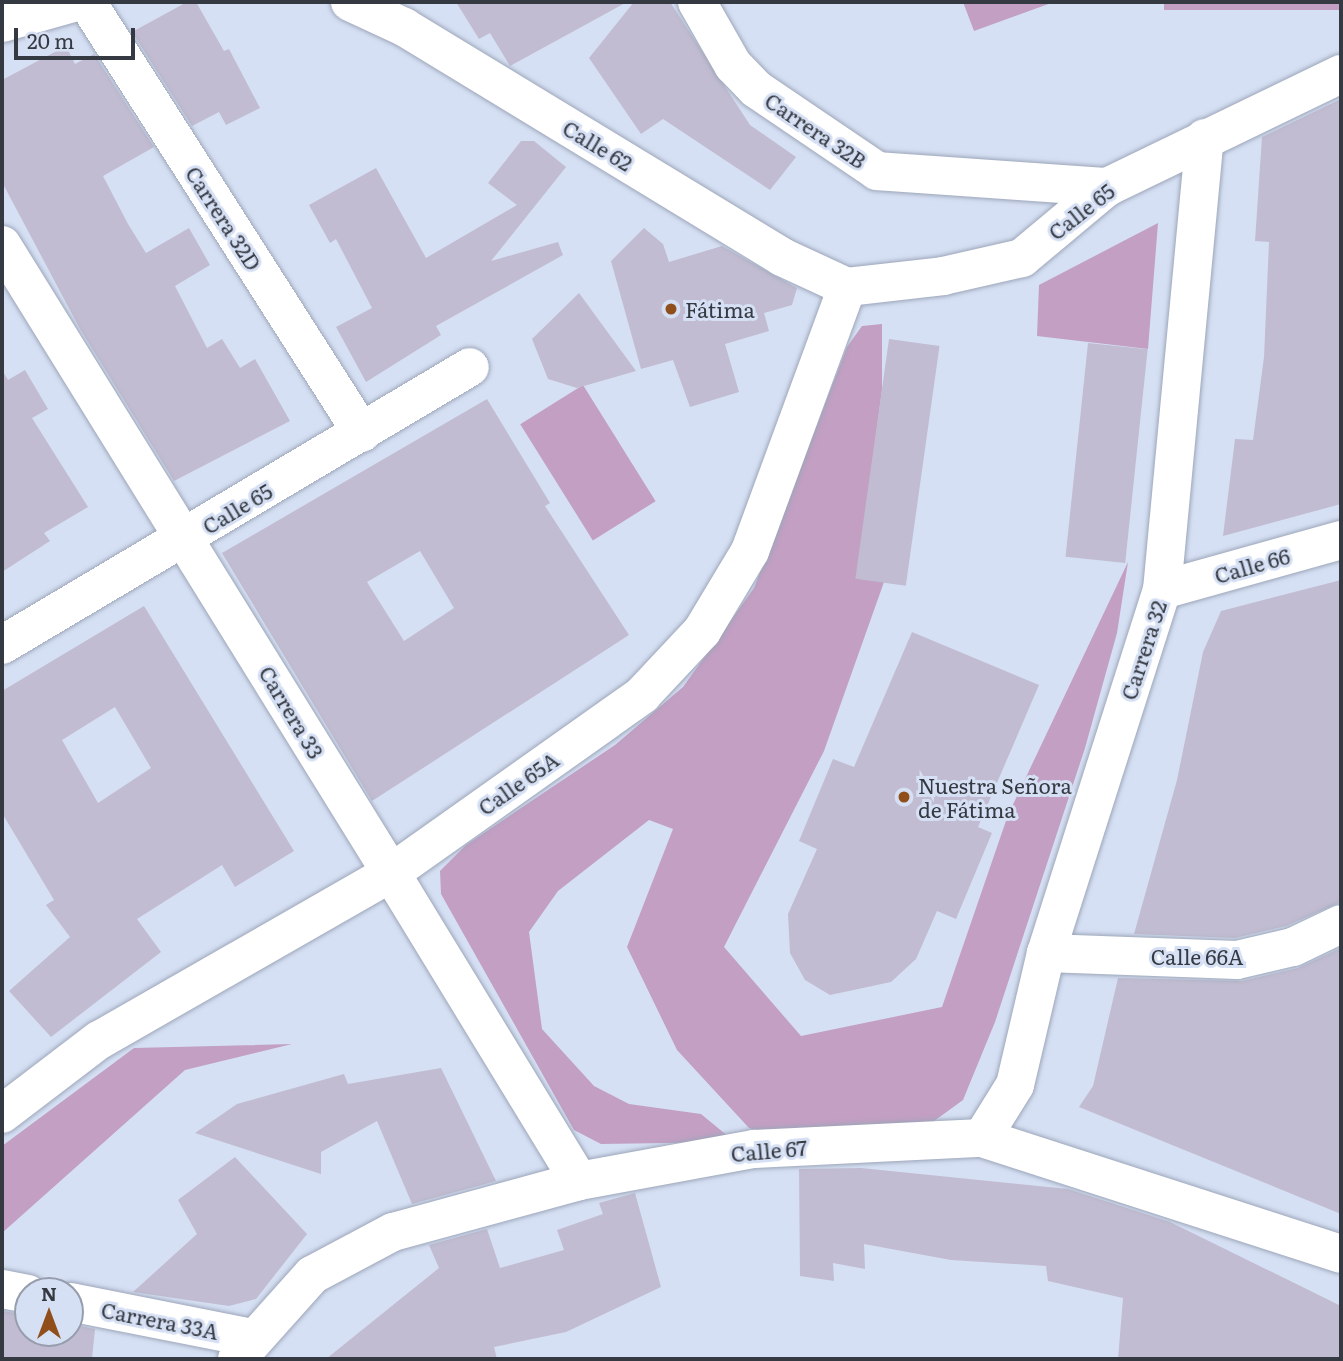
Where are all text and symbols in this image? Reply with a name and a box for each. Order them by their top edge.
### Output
scale bar [18,14,138,58]
text: 20 m [27,24,74,55]
street label: Carrera 32B [761,87,871,173]
street label: Calle 62 [559,114,637,176]
street label: Carrera 32D [181,161,267,275]
street label: Calle 65 [1043,177,1119,245]
place label: Fátima [685,296,755,322]
marker: Fátima [663,301,679,317]
street label: Calle 65 [198,477,276,539]
street label: Calle 66 [1211,542,1293,588]
street label: Carrera 32 [1115,597,1171,703]
street label: Carrera 33 [255,661,329,763]
street label: Calle 65A [473,746,563,820]
place label: Nuestra Señora de Fátima [918,772,1072,822]
marker: Nuestra Señora de Fátima [896,789,912,805]
street label: Calle 66A [1151,943,1243,969]
street label: Calle 67 [730,1134,808,1166]
north arrow [14,1277,84,1347]
text: N [41,1279,57,1307]
street label: Carrera 33A [99,1296,221,1344]

